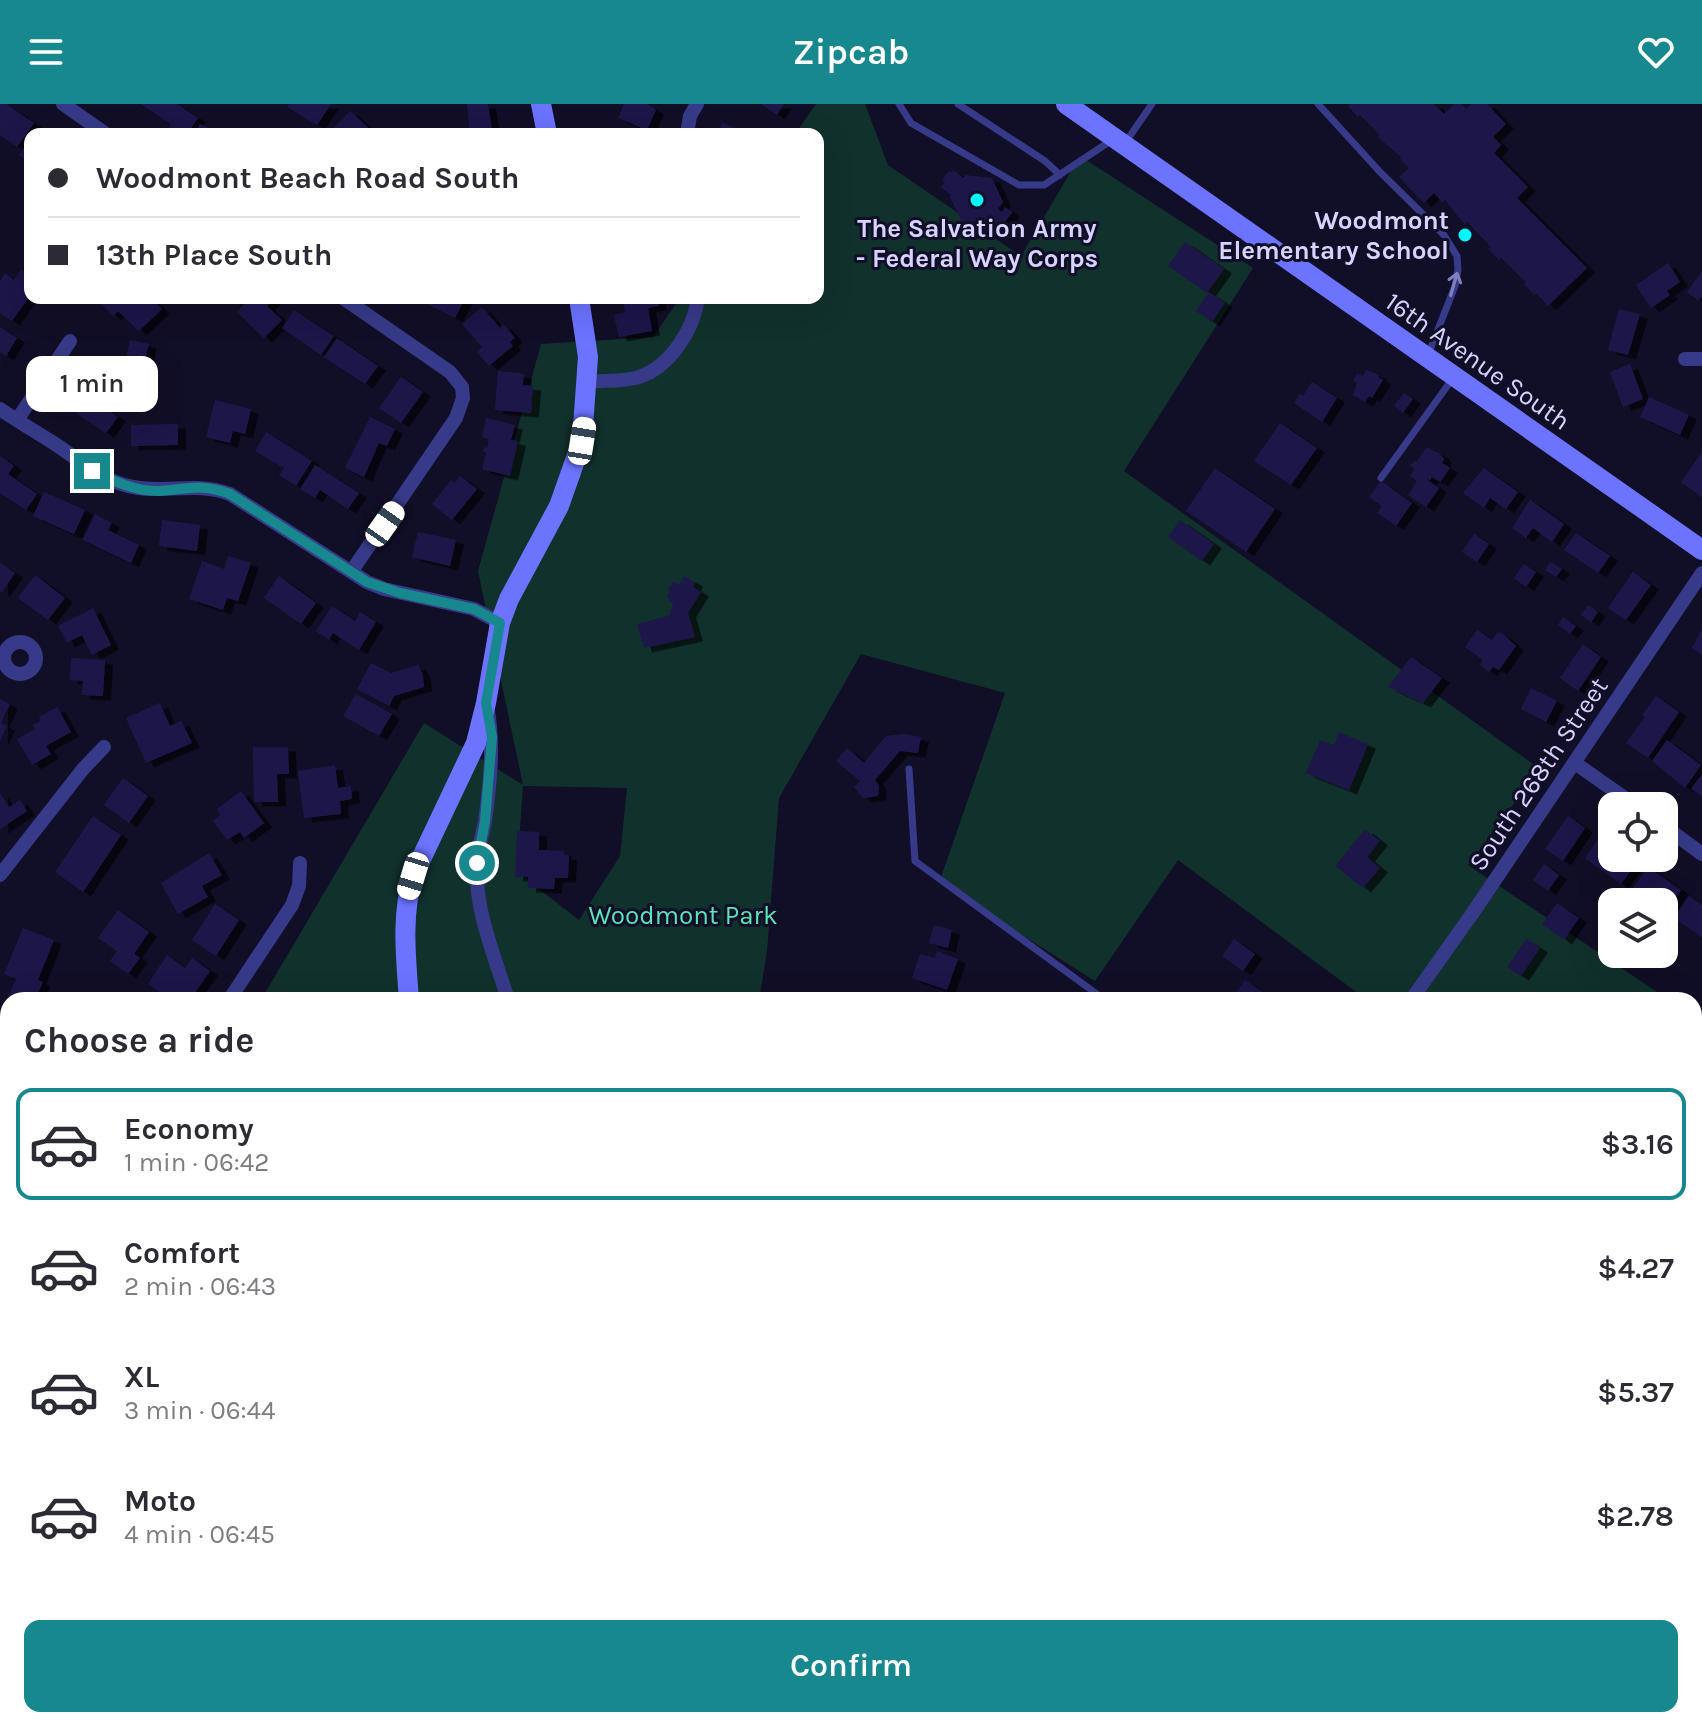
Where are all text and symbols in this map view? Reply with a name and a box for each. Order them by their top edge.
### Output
icon: menu [24,30,68,74]
icon: heart [1634,30,1678,74]
text: Zipcab [793,31,910,73]
text: Woodmont Beach Road South [96,160,519,196]
marker: The Salvation Army - Federal Way Corps [968,191,986,209]
place label: Woodmont Elementary School [1218,205,1449,266]
place label: The Salvation Army - Federal Way Corps [856,213,1098,274]
marker: Woodmont Elementary School [1456,226,1474,244]
text: 13th Place South [96,237,332,273]
one-way arrow [1447,271,1462,297]
street label: 16th Avenue South [1380,286,1576,437]
callout: 1 min [26,355,158,411]
text: 1 min [60,368,124,399]
car [566,415,598,467]
route end [74,453,110,489]
car [361,497,409,551]
street label: South 268th Street [1462,672,1615,877]
map controls [1598,792,1678,968]
button: locate [1598,792,1678,872]
route start [459,845,495,881]
car [395,850,431,902]
button: layers [1598,888,1678,968]
park label: Woodmont Park [588,900,778,931]
text: Choose a ride [24,1019,254,1061]
icon: car [28,1108,100,1180]
text: Economy [124,1111,254,1147]
text: $3.16 [1601,1126,1674,1162]
text: 1 min · 06:42 [124,1147,269,1178]
icon: car [28,1232,100,1304]
text: Comfort [124,1235,240,1271]
text: $4.27 [1597,1250,1674,1286]
text: 2 min · 06:43 [124,1271,276,1302]
icon: car [28,1356,100,1428]
text: XL [124,1359,159,1395]
text: $5.37 [1597,1374,1674,1410]
text: 3 min · 06:44 [124,1395,276,1426]
icon: car [28,1480,100,1552]
text: Moto [124,1483,196,1519]
text: $2.78 [1596,1498,1674,1534]
text: 4 min · 06:45 [124,1519,275,1550]
button: Confirm [24,1620,1678,1712]

